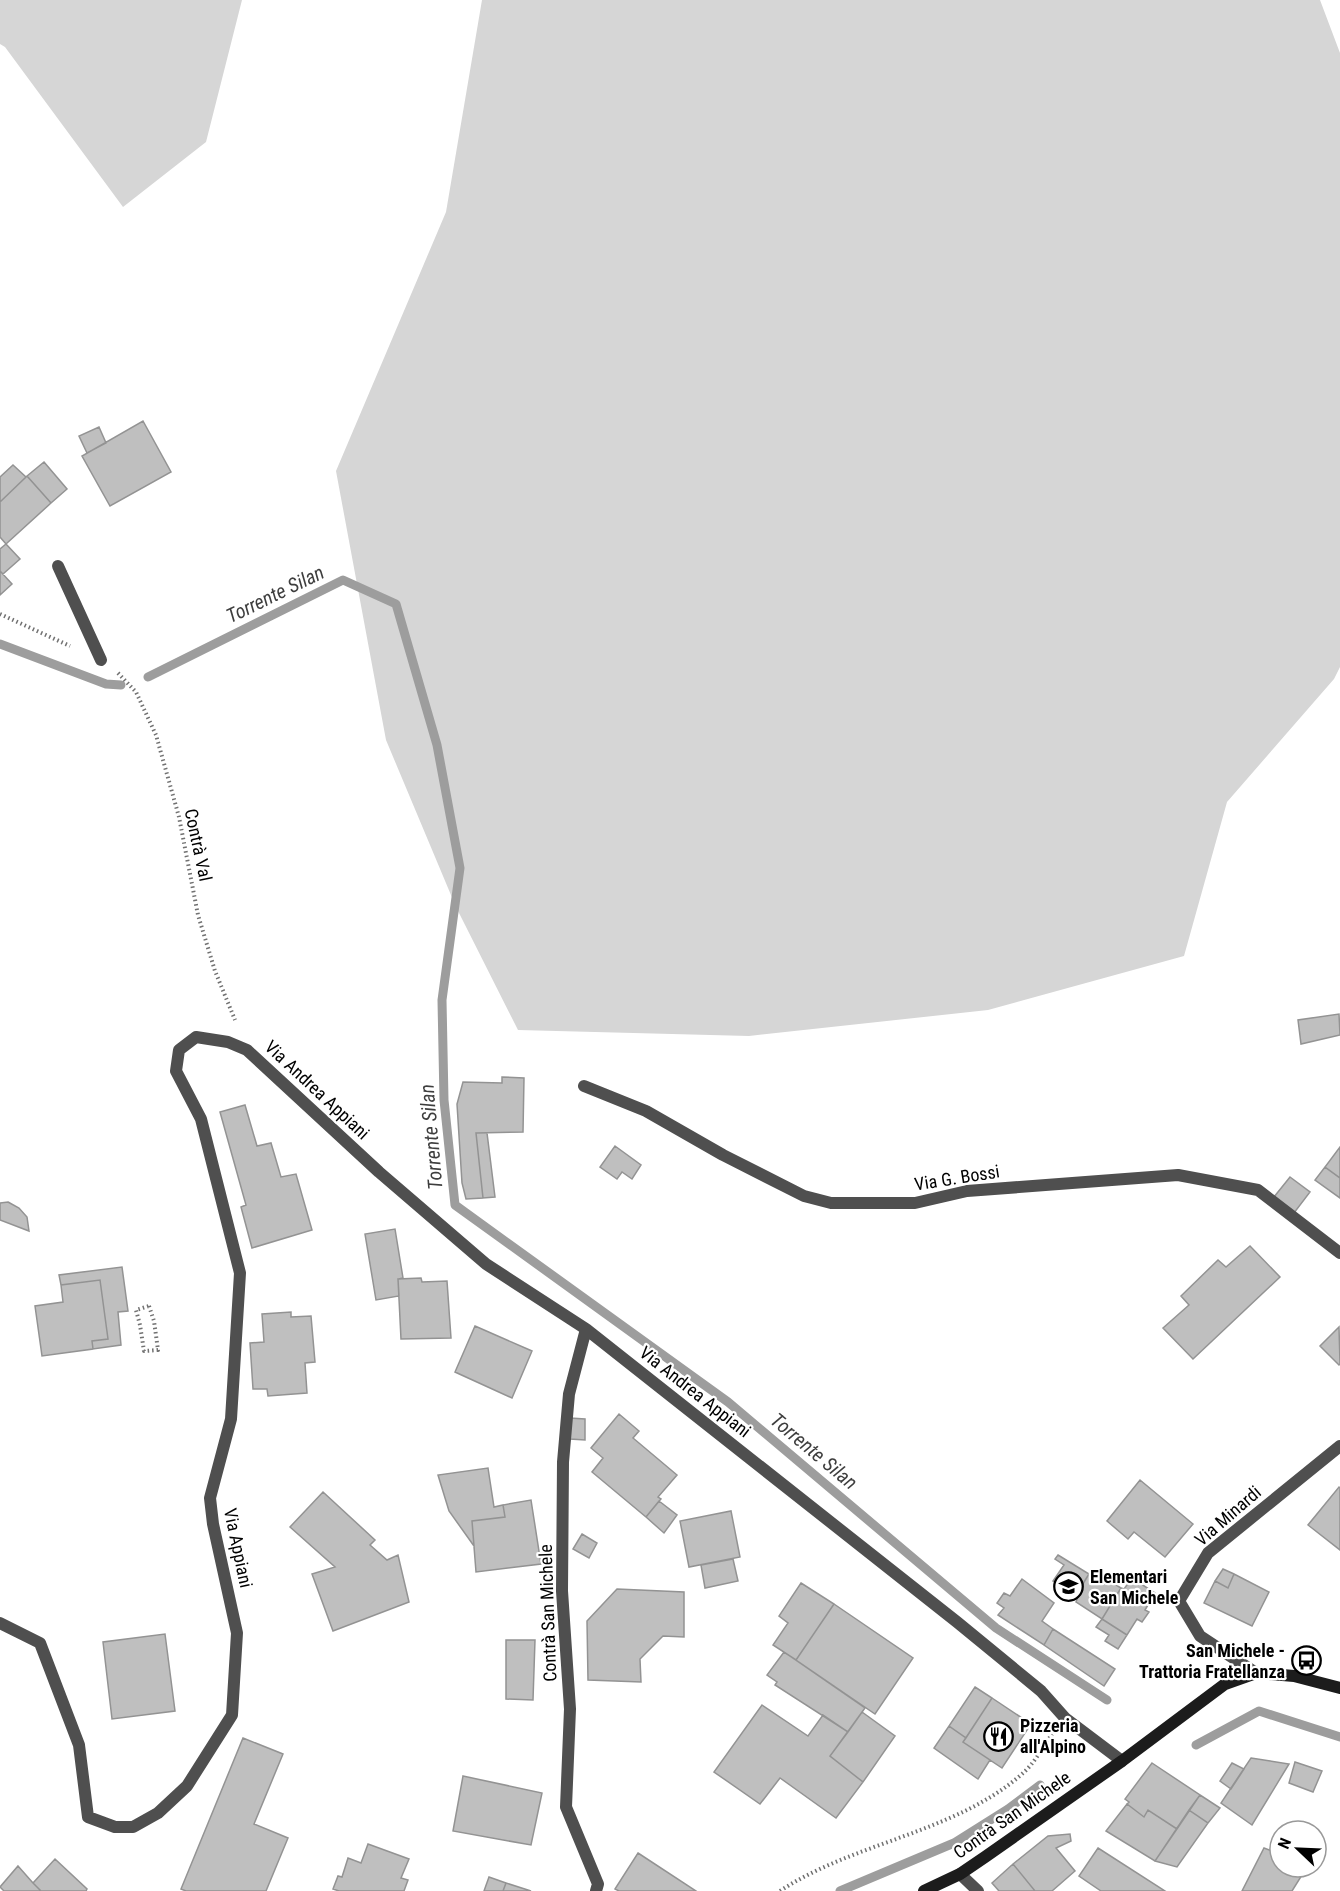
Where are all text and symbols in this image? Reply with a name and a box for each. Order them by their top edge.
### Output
water label: Torrente Silan [222,560,328,628]
street label: Contrà Val [181,807,216,883]
street label: Via Andrea Appiani [261,1036,374,1143]
water label: Torrente Silan [414,1083,448,1191]
street label: Via G. Bossi [913,1160,1001,1195]
street label: Via Andrea Appiani [636,1342,755,1442]
water label: Torrente Silan [766,1408,862,1494]
street label: Via Minardi [1190,1481,1265,1550]
street label: Via Appiani [220,1506,257,1590]
street label: Contrà San Michele [535,1544,560,1682]
place label: Elementari San Michele [1090,1566,1179,1608]
school or university icon: Elementari San Michele [1053,1571,1085,1603]
place label: San Michele - Trattoria Fratellanza [1139,1640,1285,1682]
bus stop icon: San Michele - Trattoria Fratellanza [1290,1645,1322,1677]
place label: Pizzeria all'Alpino [1020,1715,1086,1757]
restaurant icon: Pizzeria all'Alpino [983,1720,1015,1752]
street label: Contrà San Michele [949,1766,1074,1863]
north arrow [1268,1819,1328,1879]
text: N [1274,1835,1295,1852]

